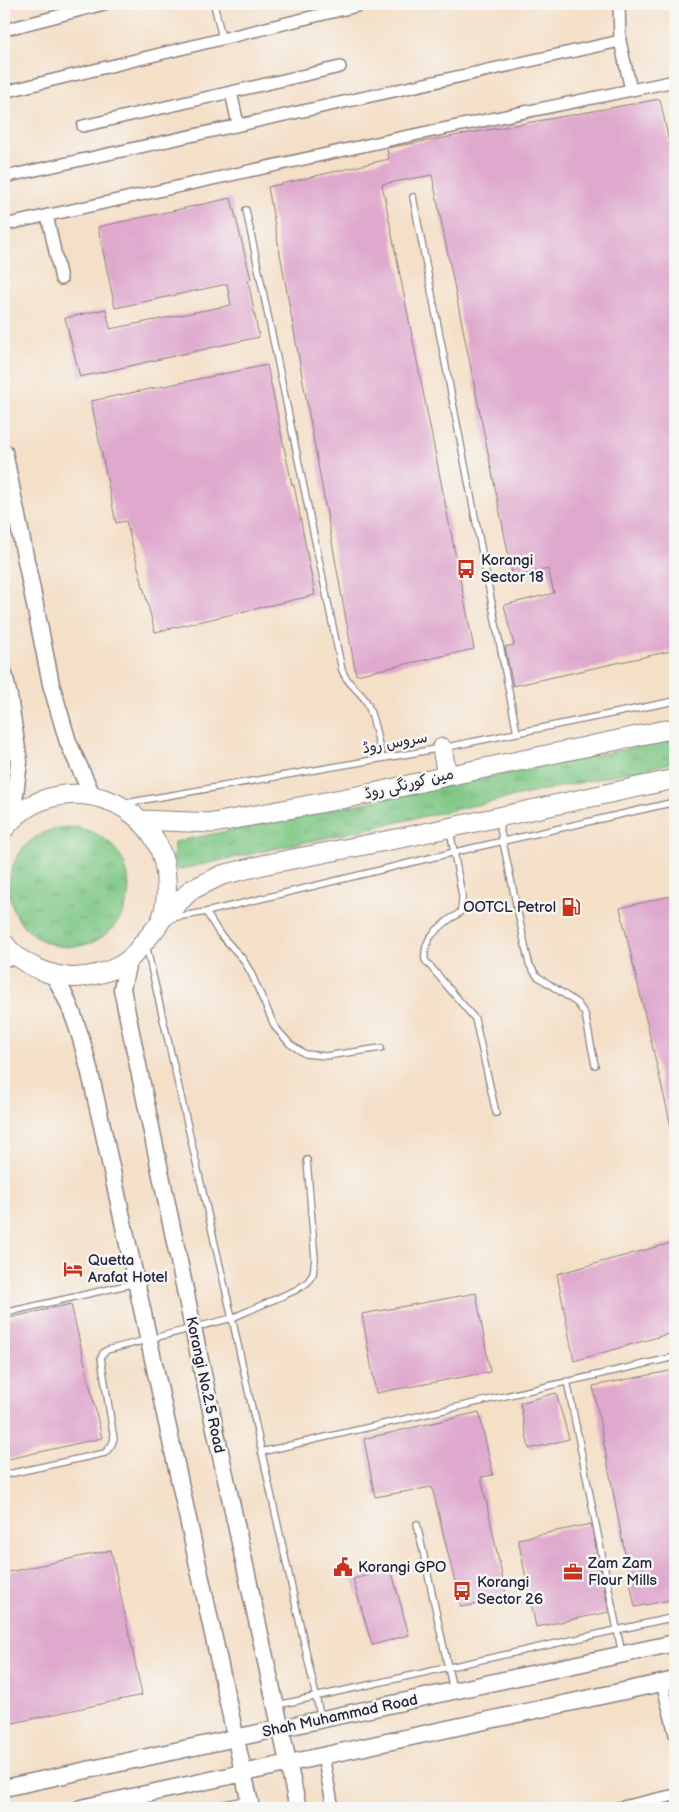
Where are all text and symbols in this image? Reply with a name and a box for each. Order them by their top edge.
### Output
place label: Korangi Sector 18 [481,551,544,587]
bus stop icon: Korangi Sector 18 [455,558,477,580]
street label: سروس روڈ [361,728,429,758]
street label: مین کورنگی روڈ [362,764,456,804]
fuel station icon: OOTCL Petrol [560,896,582,918]
place label: OOTCL Petrol [463,898,556,917]
place label: Quetta Arafat Hotel [88,1251,168,1287]
hotel icon: Quetta Arafat Hotel [62,1258,84,1280]
street label: Korangi No.2.5 Road [181,1315,229,1455]
place label: Zam Zam Flour Mills [587,1554,658,1590]
public building icon: Korangi GPO [332,1556,354,1578]
place label: Korangi GPO [358,1558,446,1577]
office icon: Zam Zam Flour Mills [562,1561,584,1583]
place label: Korangi Sector 26 [477,1573,543,1609]
bus stop icon: Korangi Sector 26 [451,1580,473,1602]
street label: Shah Muhammad Road [260,1690,420,1742]

